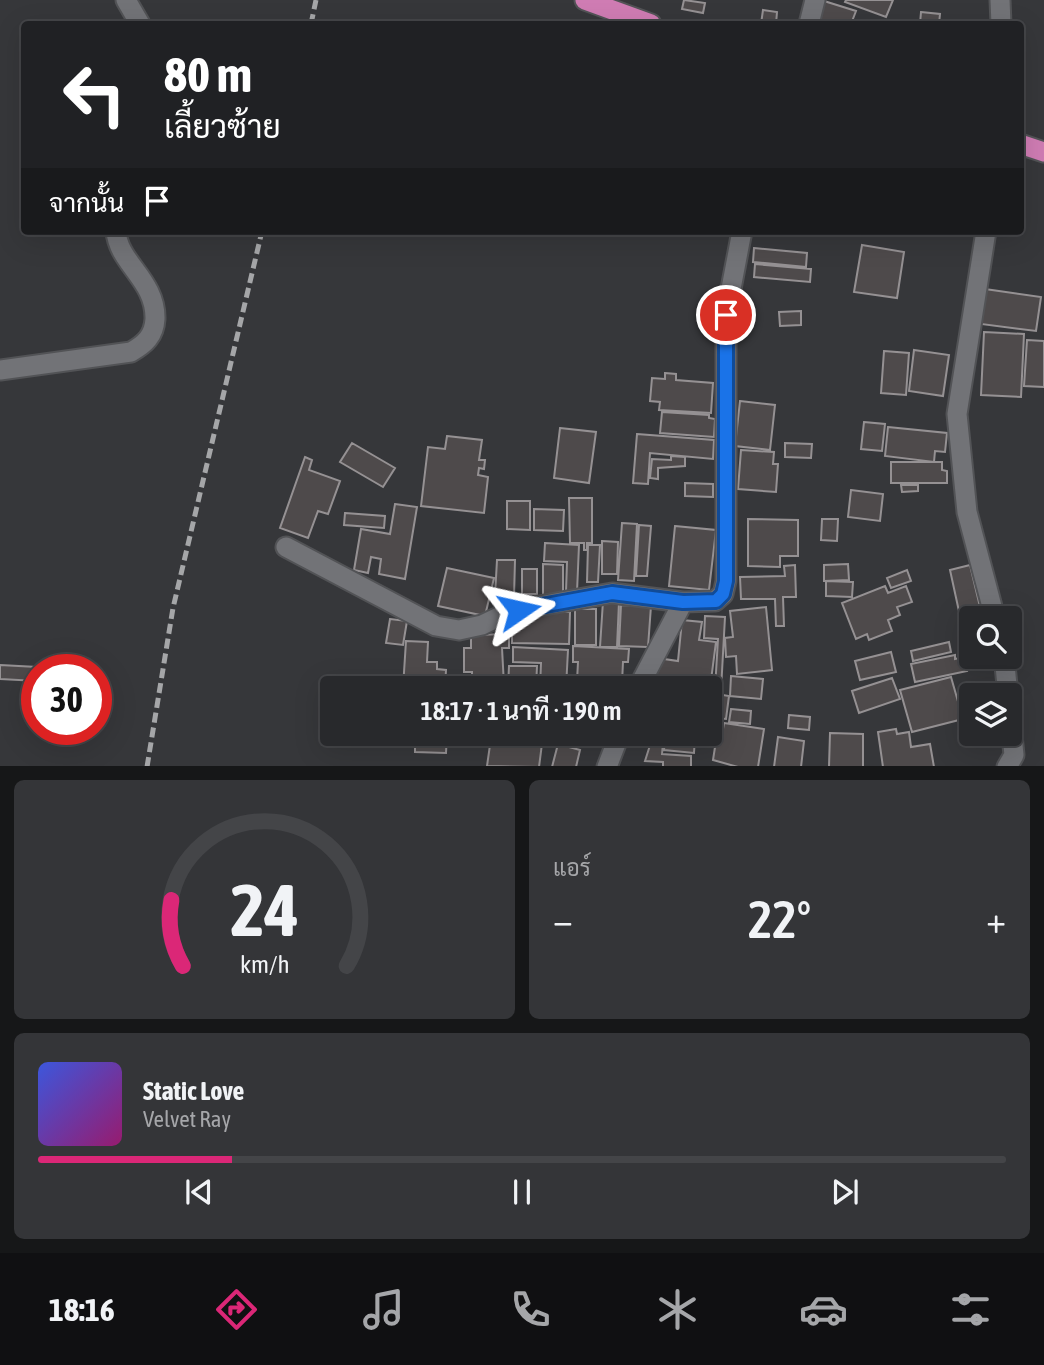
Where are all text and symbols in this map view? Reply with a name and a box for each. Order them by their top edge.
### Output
text: 80 m [164,46,252,102]
icon: left [49,49,140,140]
text: เลี้ยวซ้าย [164,108,281,145]
icon: arrive [138,182,176,220]
text: จากนั้น [49,188,124,218]
pin [696,285,756,345]
icon: arrive [707,296,745,334]
position arrow [482,573,556,647]
map controls [959,606,1022,746]
button: search [959,606,1022,669]
speed limit sign: 30 [21,654,112,745]
button: layers [959,683,1022,746]
text: 18:17 · 1 นาที · 190 m [421,696,621,726]
text: แอร์ [553,855,591,881]
text: 24 [230,868,299,951]
text: 22° [748,889,811,949]
text: − [553,898,573,941]
text: + [986,898,1006,941]
text: km/h [240,949,289,977]
text: Static Love [143,1076,244,1106]
text: Velvet Ray [143,1106,231,1132]
icon: previous [180,1173,218,1211]
icon: pause [503,1173,541,1211]
icon: next [826,1173,864,1211]
icon: directions [212,1285,261,1334]
icon: music [359,1285,408,1334]
icon: phone [506,1285,555,1334]
icon: climate [653,1285,702,1334]
icon: car [799,1285,848,1334]
icon: filters [946,1285,995,1334]
text: 18:16 [49,1291,115,1328]

